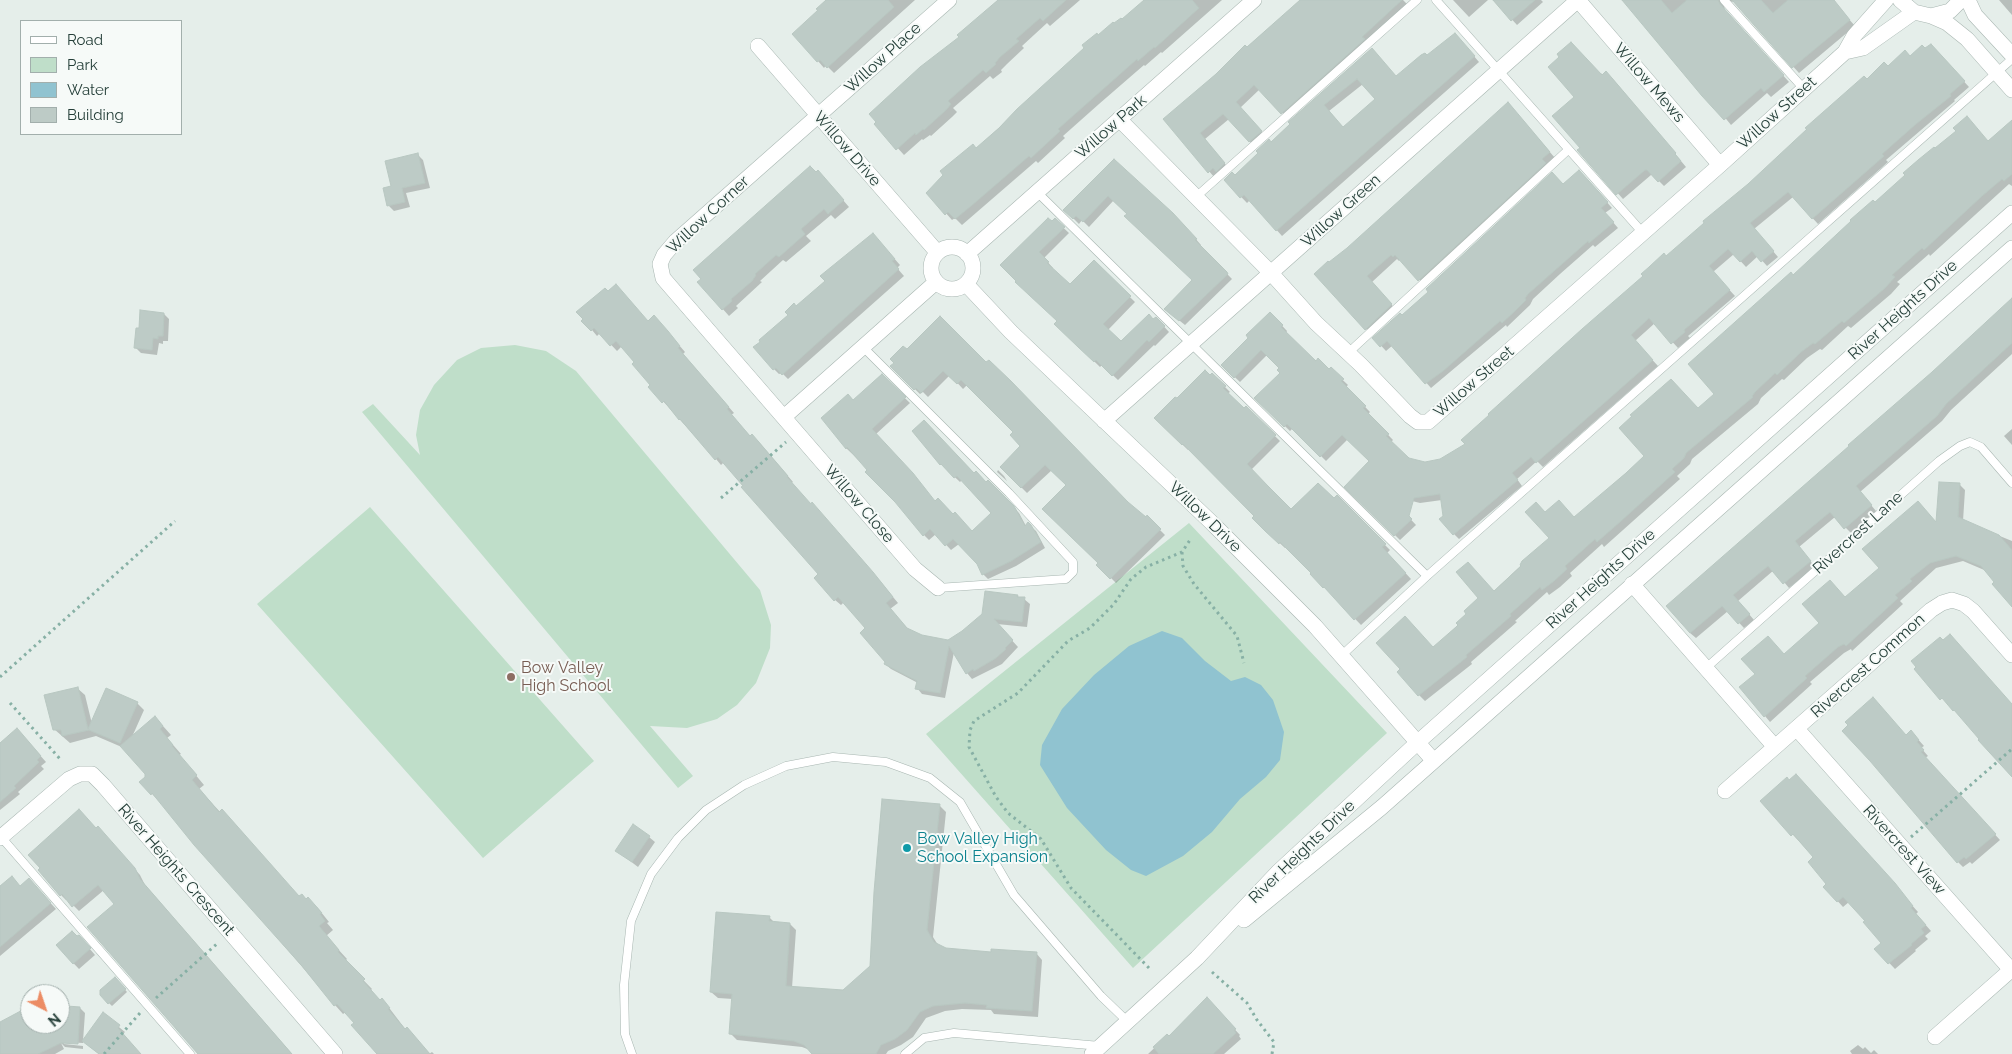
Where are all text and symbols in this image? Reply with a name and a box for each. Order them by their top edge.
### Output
street label: Willow Place [841,19,925,97]
legend [20,20,182,135]
text: Road [67,31,103,49]
street label: Willow Mews [1609,39,1689,127]
text: Park [67,56,98,74]
street label: Willow Street [1734,73,1820,153]
text: Water [67,81,109,99]
street label: Willow Park [1072,91,1150,163]
text: Building [67,106,124,124]
street label: Willow Drive [809,107,885,191]
street label: Willow Green [1297,170,1385,252]
street label: Willow Corner [663,172,753,258]
street label: River Heights Drive [1844,256,1962,364]
street label: Willow Street [1430,342,1518,422]
street label: Willow Close [820,461,898,547]
street label: Willow Drive [1165,478,1245,556]
street label: Rivercrest Lane [1809,488,1907,578]
street label: River Heights Drive [1542,525,1660,633]
street label: Rivercrest Common [1807,610,1929,722]
place label: Bow Valley High School [521,658,611,696]
marker: Bow Valley High School [505,671,517,683]
street label: River Heights Drive [1245,796,1359,908]
street label: River Heights Crescent [114,800,238,940]
street label: Rivercrest View [1859,801,1949,899]
place label: Bow Valley High School Expansion [917,829,1048,867]
marker: Bow Valley High School Expansion [901,842,913,854]
north arrow [20,984,70,1034]
text: N [45,1010,63,1029]

